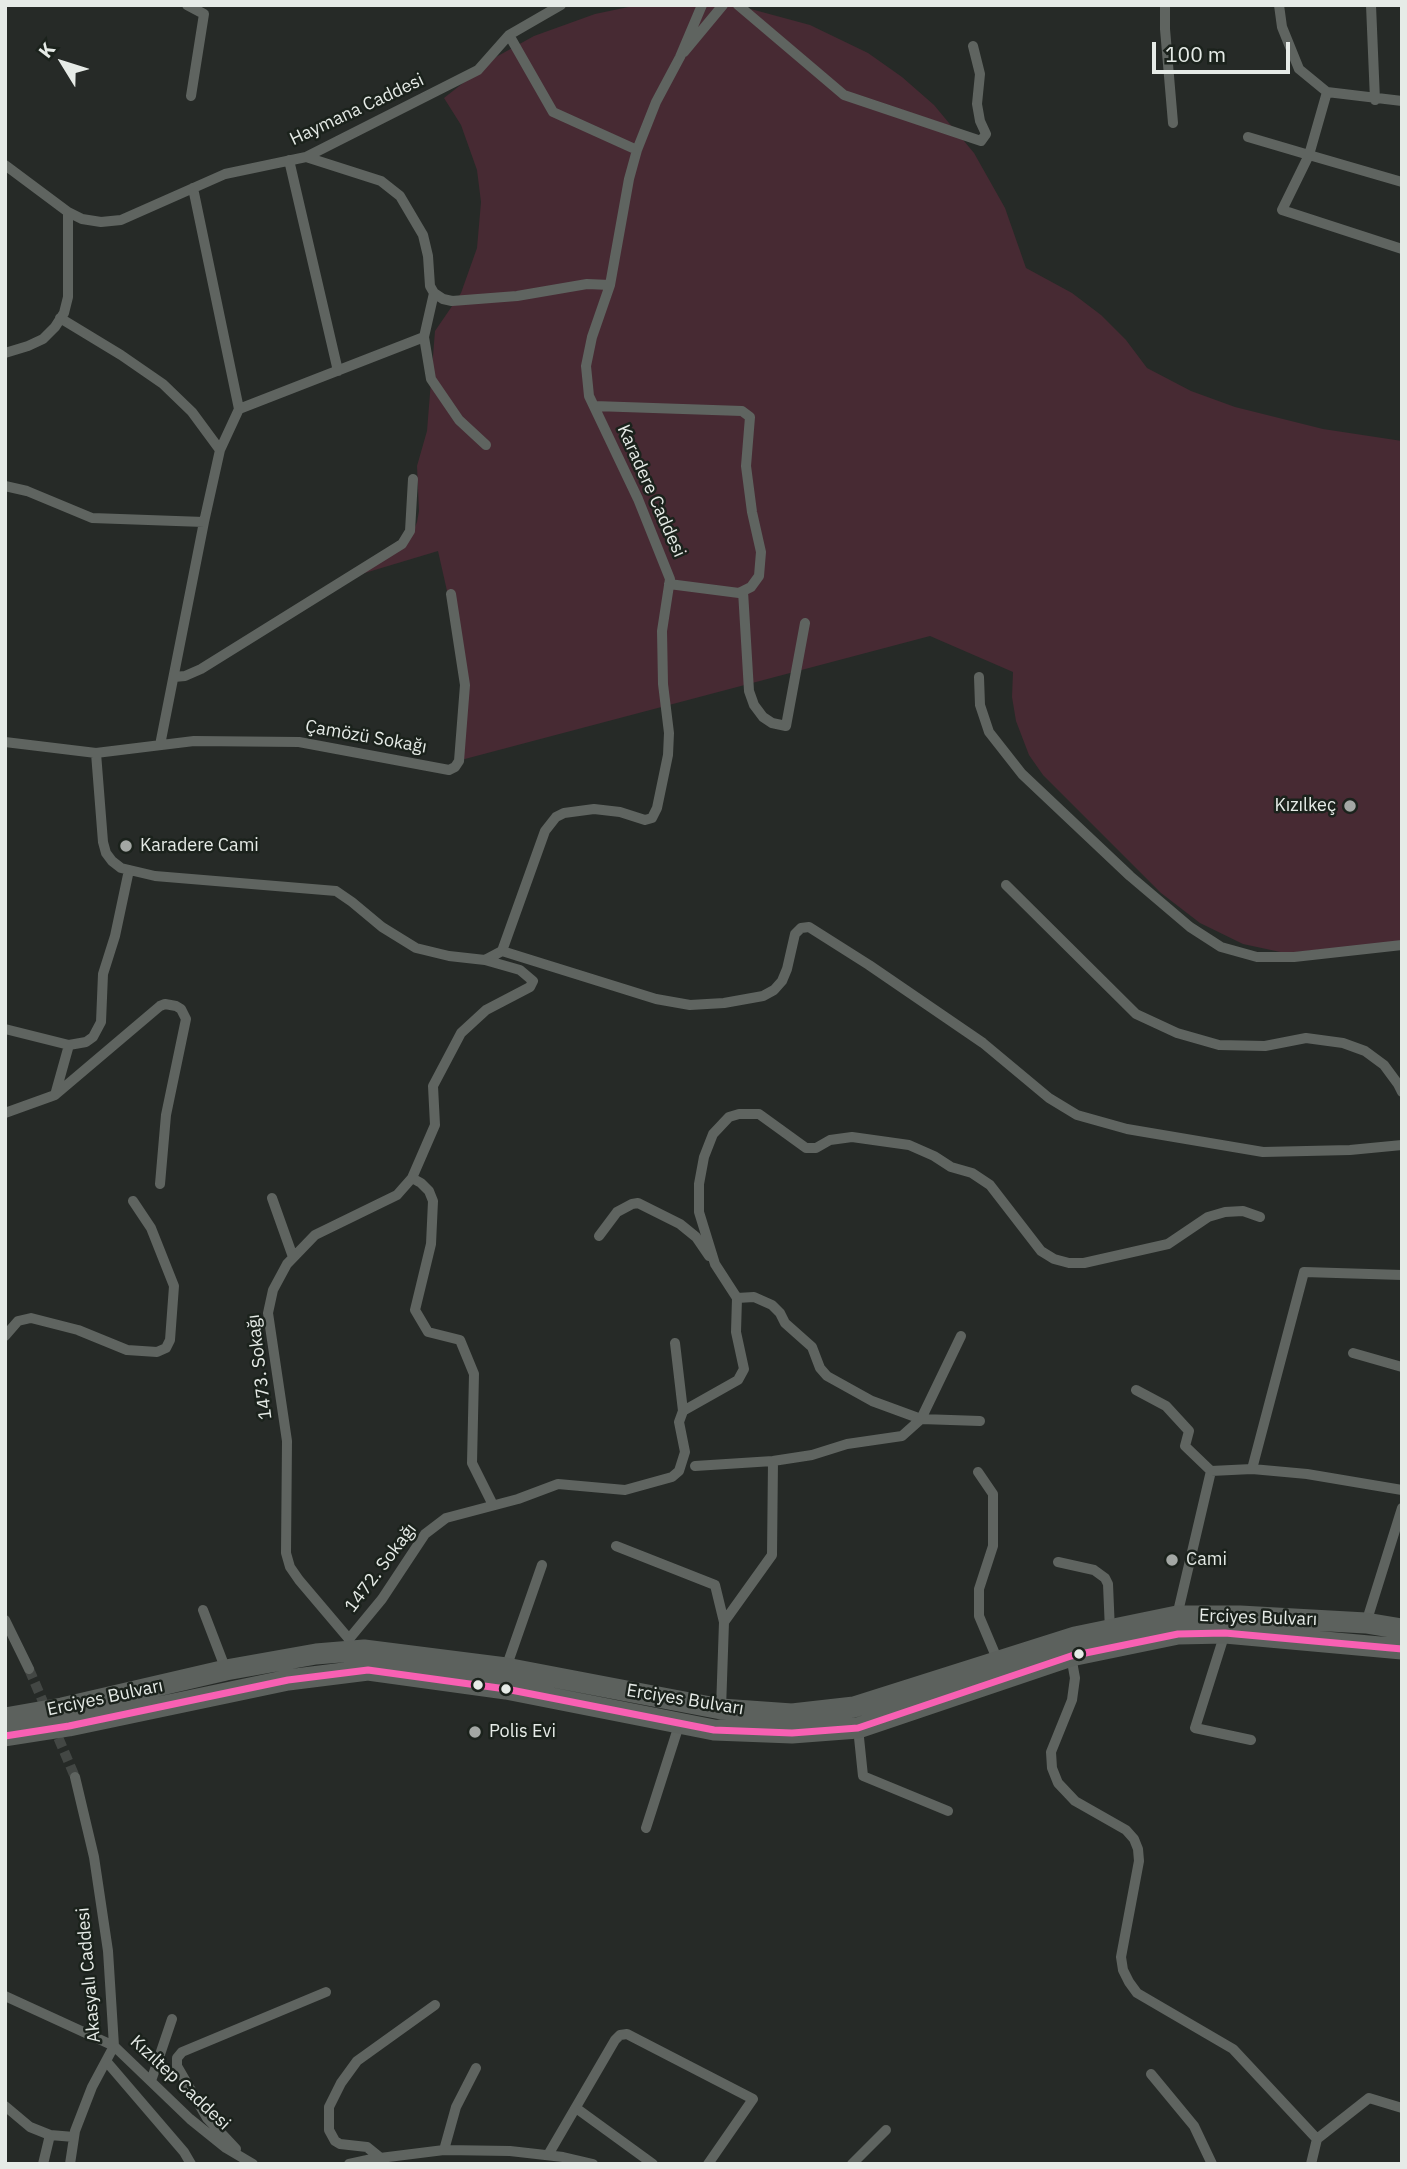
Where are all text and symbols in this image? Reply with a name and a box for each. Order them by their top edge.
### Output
north arrow [28,28,98,98]
scale bar [1155,28,1293,72]
text: K [33,37,60,63]
text: 100 m [1165,40,1226,68]
street label: Haymana Caddesi [287,69,427,151]
street label: Karadere Caddesi [612,421,690,561]
street label: Çamözü Sokağı [304,716,428,758]
place label: Kızılkeç [1274,795,1336,817]
marker: Kızılkeç [1342,798,1358,814]
place label: Karadere Cami [140,835,259,857]
marker: Karadere Cami [118,838,134,854]
street label: 1473. Sokağı [243,1313,277,1421]
street label: 1472. Sokağı [340,1519,422,1617]
place label: Cami [1186,1549,1227,1571]
marker: Cami [1164,1552,1180,1568]
street label: Erciyes Bulvarı [1198,1605,1318,1631]
unlabelled marker [1072,1647,1086,1661]
street label: Erciyes Bulvarı [45,1675,165,1721]
unlabelled marker [471,1678,485,1692]
street label: Erciyes Bulvarı [625,1680,745,1720]
unlabelled marker [499,1682,513,1696]
place label: Polis Evi [489,1721,556,1743]
marker: Polis Evi [467,1724,483,1740]
street label: Akasyalı Caddesi [72,1906,106,2044]
street label: Kızıltep Caddesi [125,2031,235,2135]

